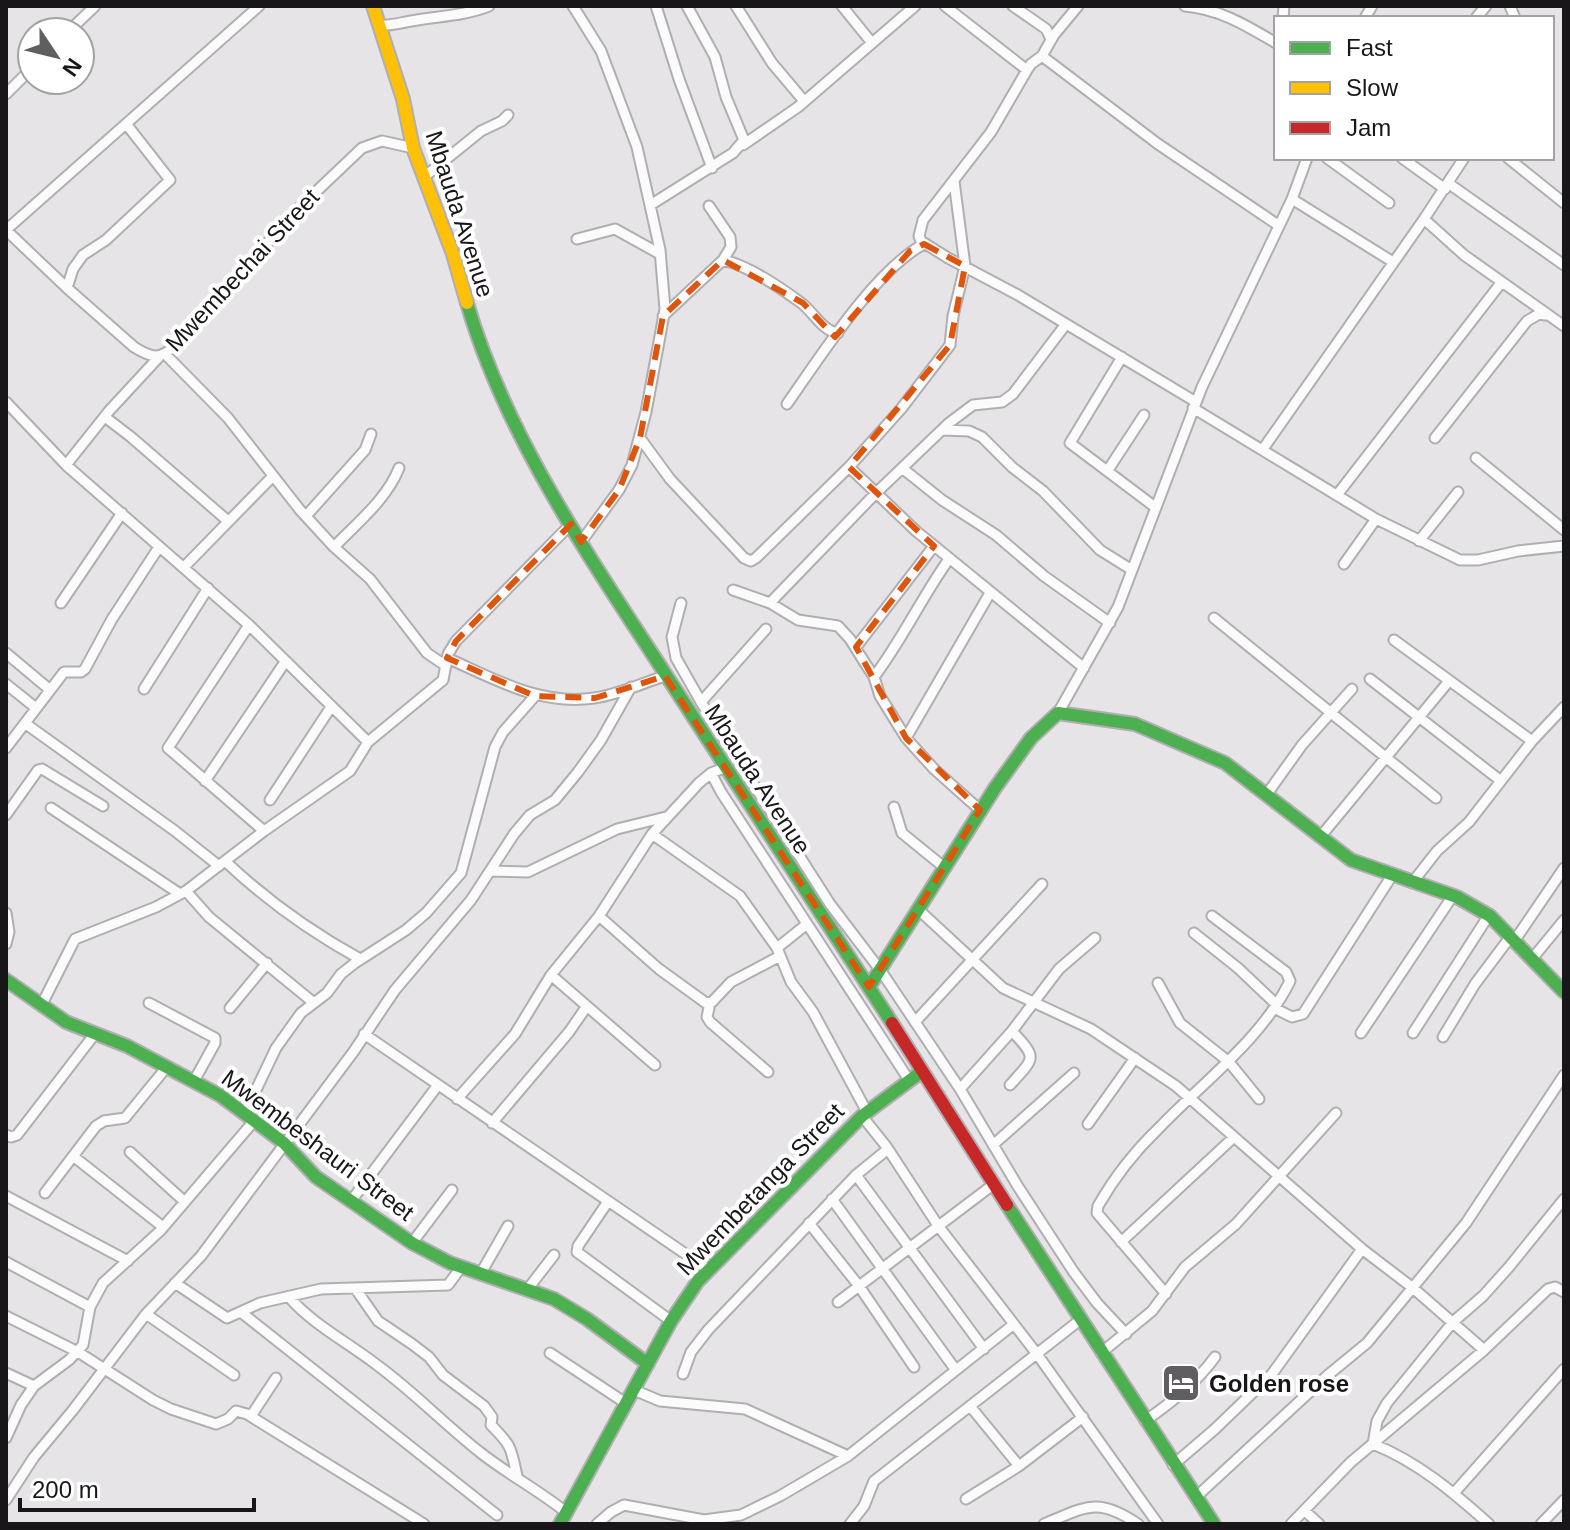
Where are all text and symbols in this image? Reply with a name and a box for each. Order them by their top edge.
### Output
north arrow [16,16,96,96]
legend [1274,16,1554,160]
text: Fast [1346,34,1393,61]
text: N [57,54,87,81]
text: Slow [1346,74,1399,101]
text: Jam [1346,114,1391,141]
street label: Mbauda Avenue [420,128,500,300]
street label: Mwembechai Street [160,183,324,357]
street label: Mbauda Avenue [700,699,816,859]
street label: Mwembeshauri Street [217,1064,420,1226]
street label: Mwembetanga Street [671,1097,849,1280]
hotel icon: Golden rose [1160,1362,1202,1404]
place label: Golden rose [1209,1370,1349,1397]
scale bar [20,1462,254,1512]
text: 200 m [32,1476,99,1503]

